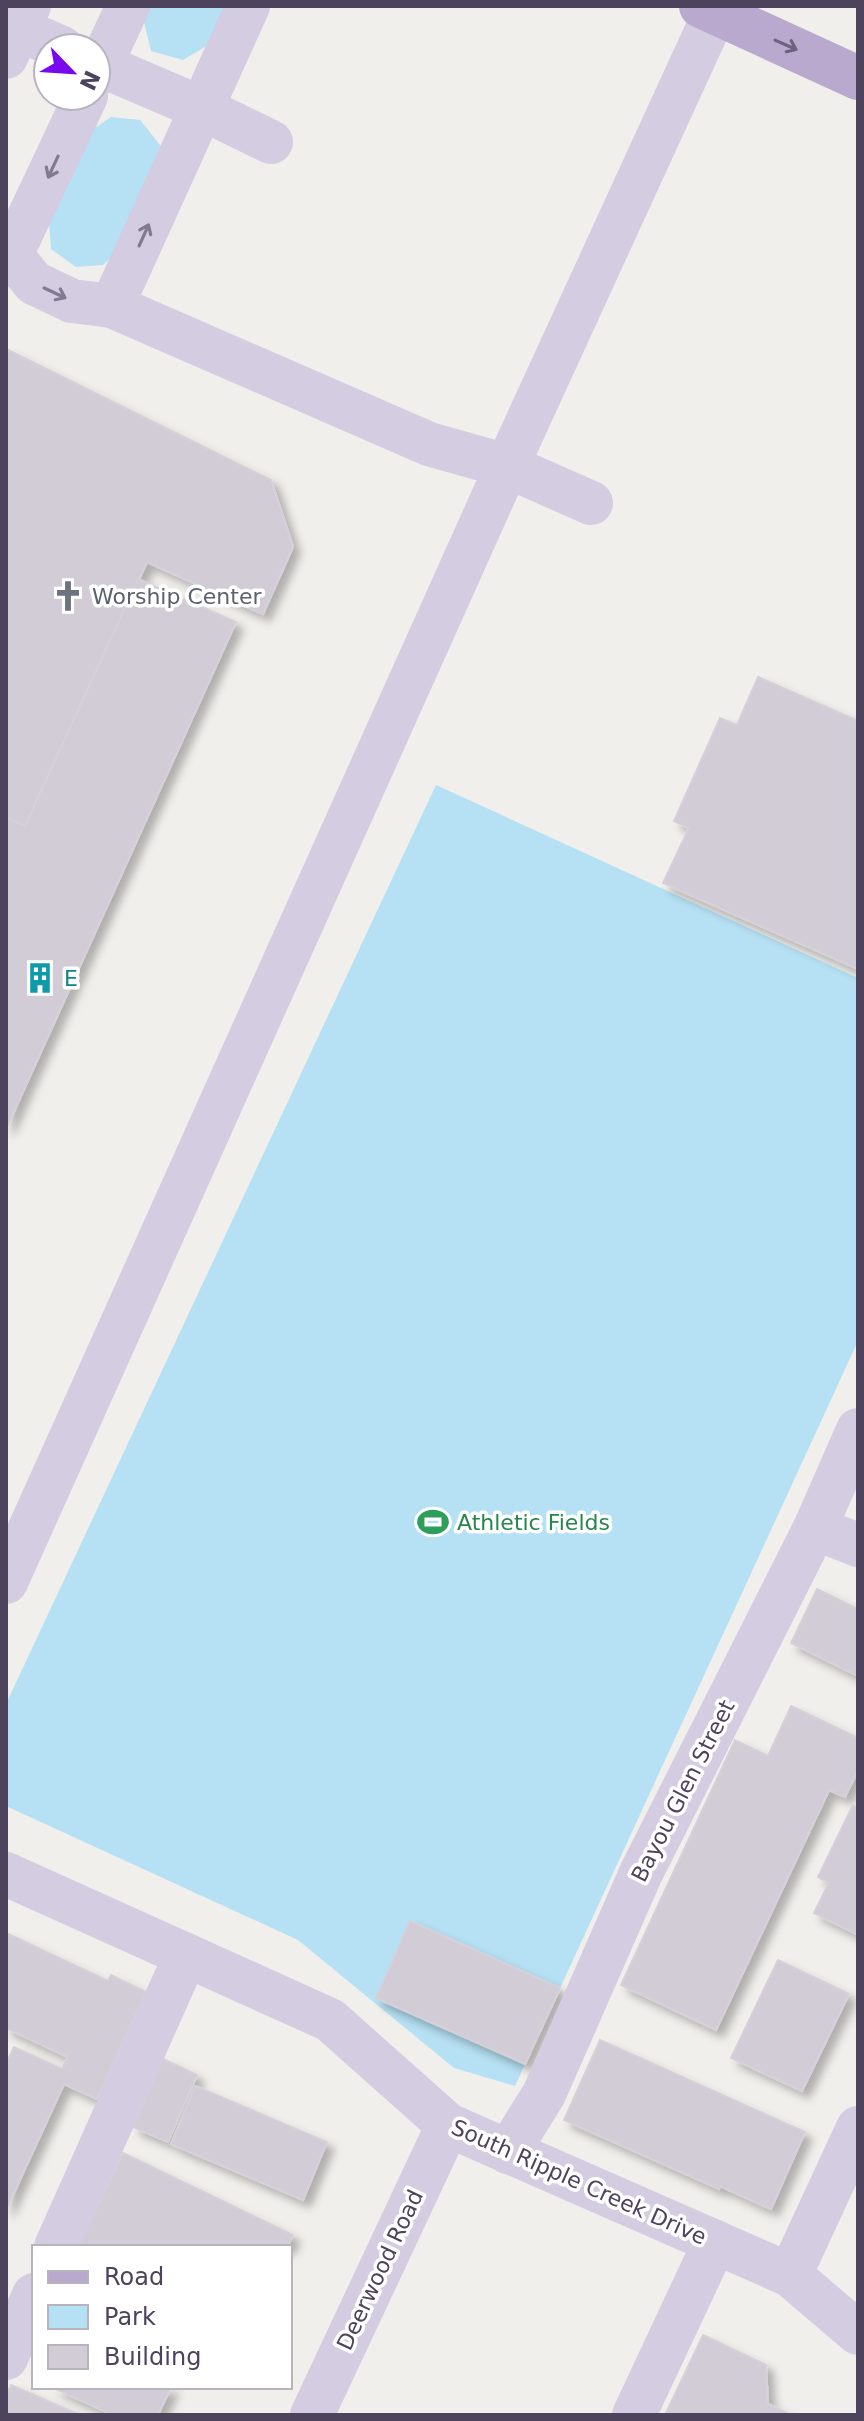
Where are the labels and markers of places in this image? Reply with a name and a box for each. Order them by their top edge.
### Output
church icon: Worship Center [51,579,85,613]
place label: Worship Center [92,584,262,609]
building icon: E [23,961,57,995]
place label: E [64,966,78,991]
sports icon: Athletic Fields [416,1505,450,1539]
place label: Athletic Fields [457,1510,610,1535]

